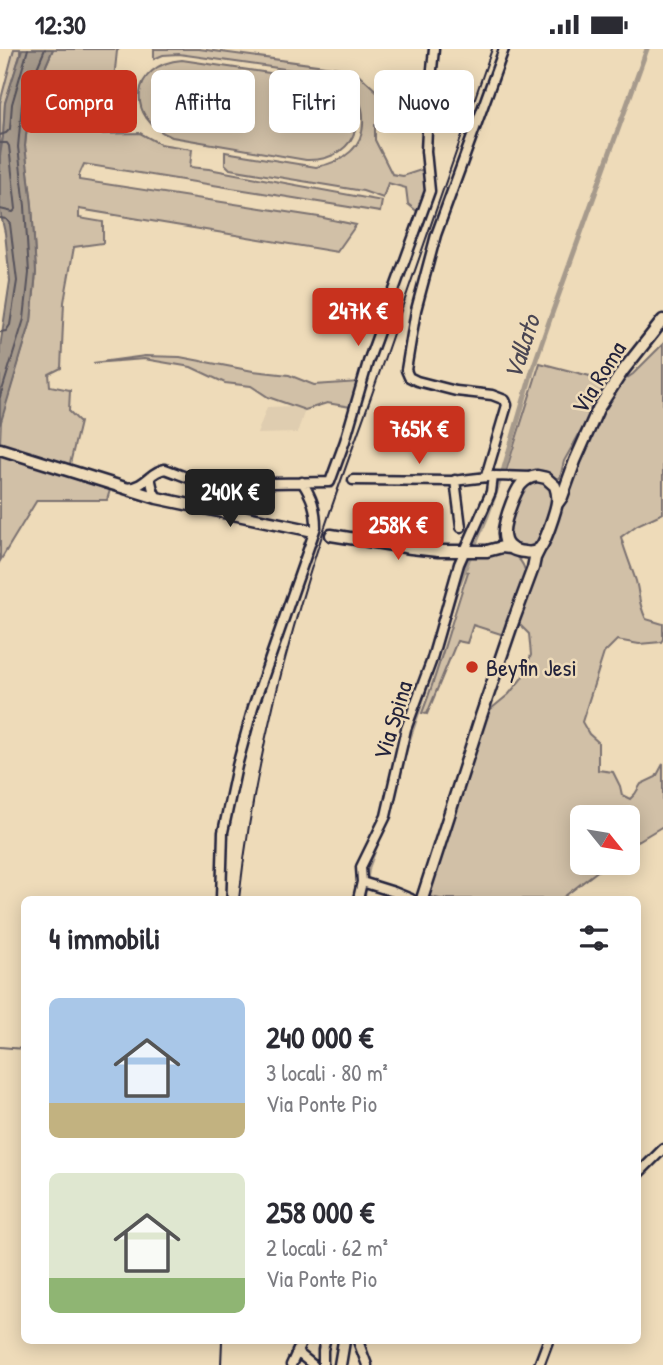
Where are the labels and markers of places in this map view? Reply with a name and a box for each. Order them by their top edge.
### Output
pin: 247K € [301,289,415,348]
pin: 765K € [362,407,476,466]
pin: 240K € [173,469,287,529]
pin: 258K € [341,503,455,562]
place label: Beyfin Jesi [486,651,577,683]
marker: Beyfin Jesi [464,659,480,675]

